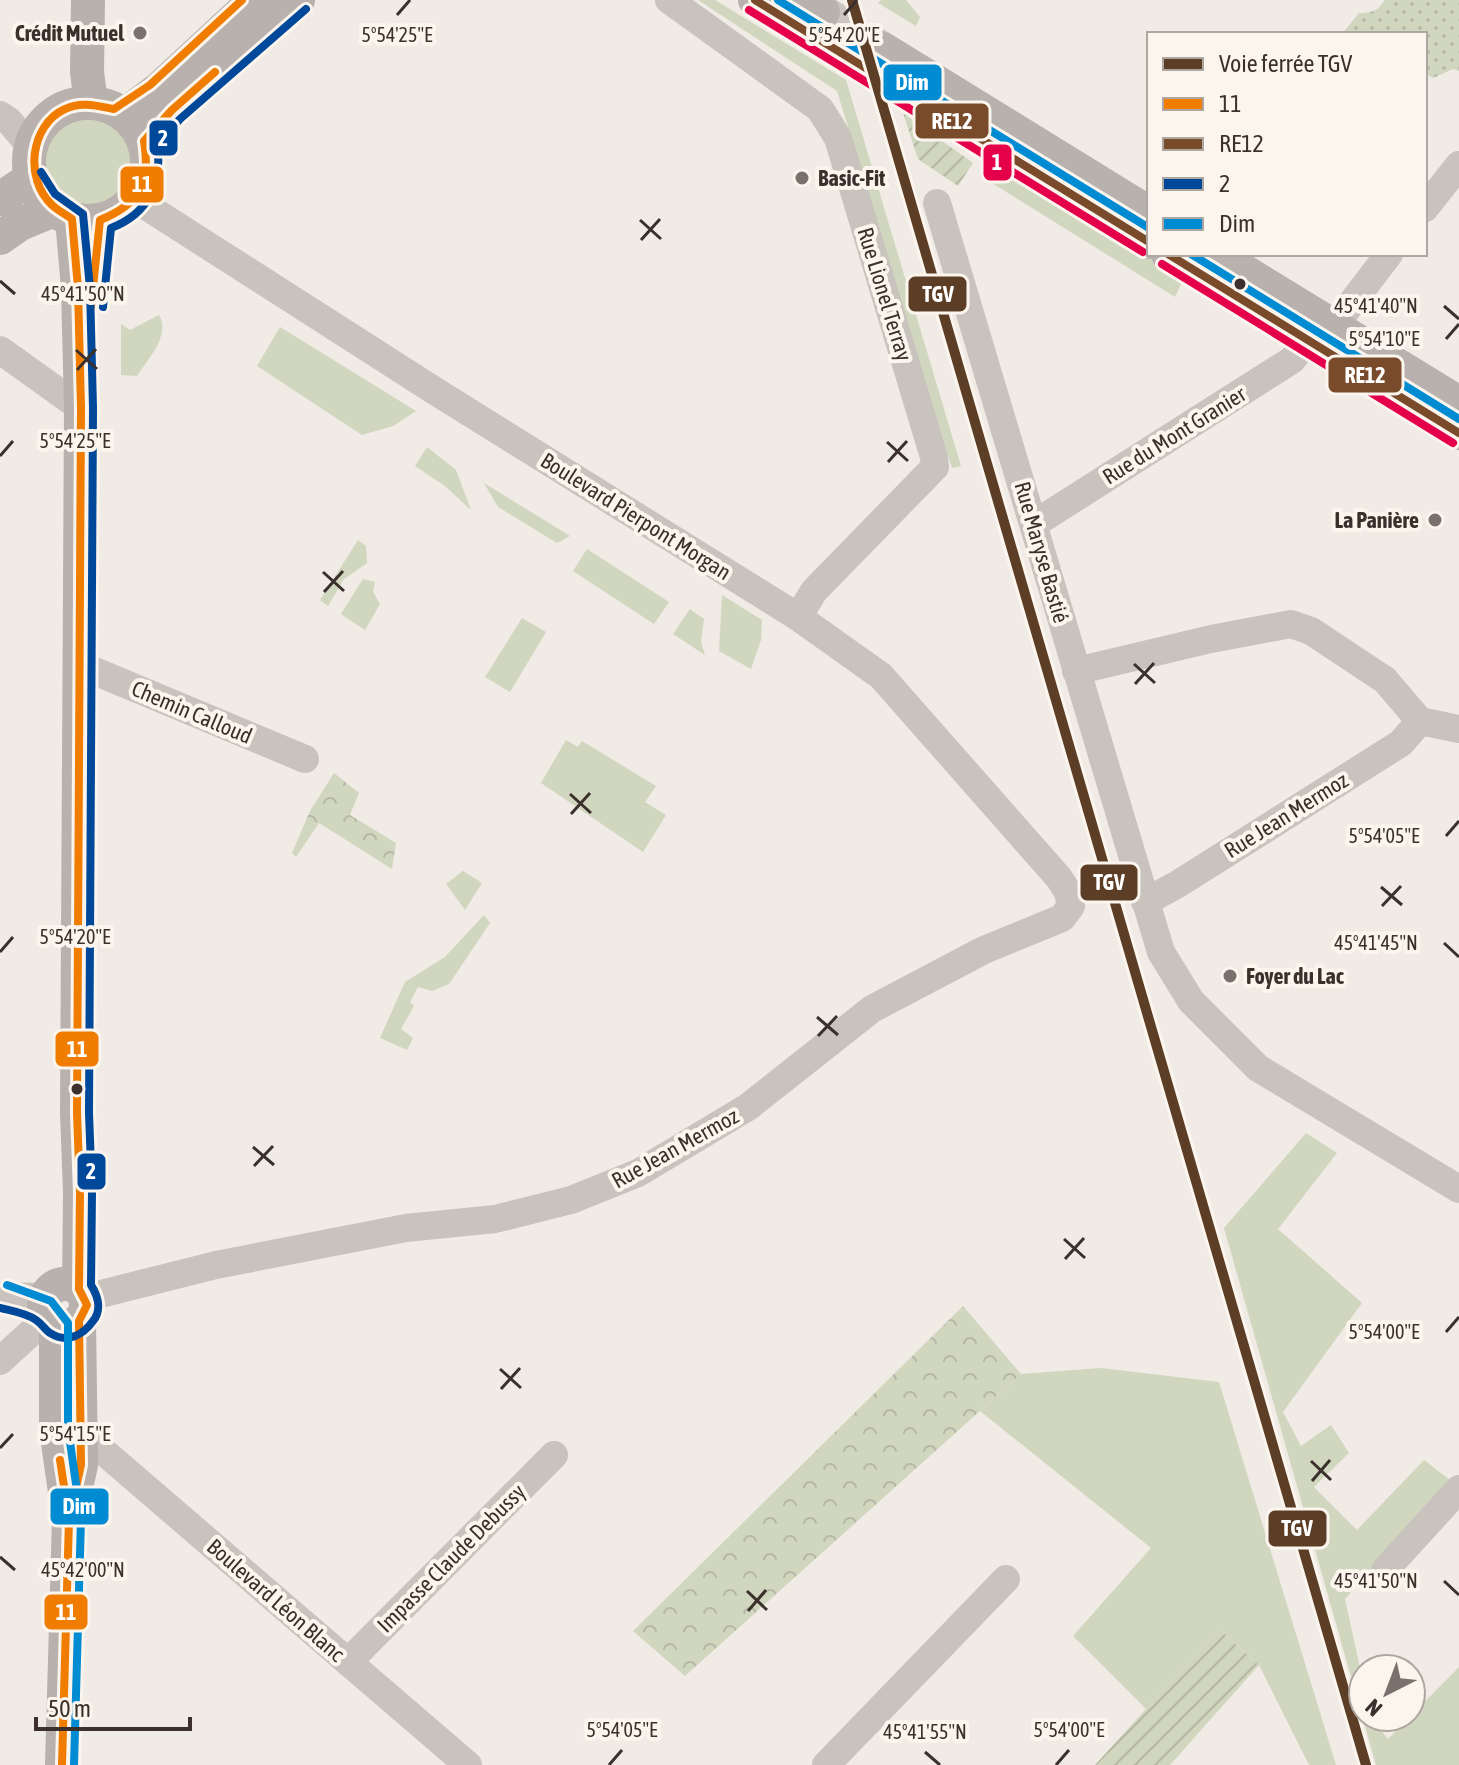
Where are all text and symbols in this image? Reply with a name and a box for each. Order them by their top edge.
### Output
place label: Crédit Mutuel [15,20,125,46]
text: 5°54'25"E [362,23,433,46]
text: 5°54'20"E [809,23,880,46]
marker: Crédit Mutuel [131,24,149,42]
legend [1147,32,1427,256]
text: Voie ferrée TGV [1219,50,1352,77]
line badge: Dim [882,63,943,102]
text: Dim [895,69,929,95]
text: 11 [1219,90,1242,117]
line badge: RE12 [914,102,990,140]
text: RE12 [931,108,973,134]
line badge: 2 [148,119,179,157]
text: 2 [158,125,168,151]
text: RE12 [1219,130,1264,157]
line badge: 1 [982,143,1013,182]
text: 1 [992,149,1002,175]
line badge: 11 [119,165,165,204]
place label: Basic-Fit [818,165,886,191]
marker: Basic-Fit [793,169,811,187]
text: 2 [1219,170,1230,197]
text: 11 [132,171,152,197]
text: Dim [1219,210,1255,237]
street label: Rue Lionel Terray [852,224,918,364]
line badge: TGV [907,275,968,313]
unlabelled marker [1232,276,1248,292]
text: TGV [922,281,954,307]
text: 45°41'50"N [41,282,125,305]
text: 45°41'40"N [1334,294,1418,317]
text: 5°54'10"E [1349,327,1420,350]
line badge: RE12 [1327,356,1403,394]
text: RE12 [1344,362,1386,388]
street label: Rue du Mont Granier [1098,380,1251,489]
text: 5°54'25"E [40,429,111,452]
street label: Boulevard Pierpont Morgan [536,447,736,585]
street label: Rue Maryse Bastié [1009,478,1075,626]
place label: La Panière [1334,507,1419,533]
marker: La Panière [1426,511,1444,529]
street label: Chemin Calloud [128,675,256,749]
street label: Rue Jean Mermoz [1219,767,1353,863]
text: 5°54'05"E [1349,824,1420,847]
line badge: TGV [1079,863,1139,902]
text: TGV [1093,869,1125,895]
text: 5°54'20"E [40,925,111,948]
text: 45°41'45"N [1334,931,1418,954]
place label: Foyer du Lac [1246,963,1345,989]
marker: Foyer du Lac [1221,967,1239,985]
line badge: 11 [54,1030,100,1068]
text: 11 [67,1036,87,1062]
unlabelled marker [69,1081,85,1097]
street label: Rue Jean Mermoz [607,1102,743,1193]
line badge: 2 [76,1152,107,1191]
text: 2 [86,1158,96,1184]
text: 5°54'00"E [1349,1320,1420,1343]
text: 5°54'15"E [40,1422,111,1445]
street label: Impasse Claude Debussy [372,1479,530,1637]
line badge: Dim [49,1487,110,1526]
text: Dim [62,1493,96,1519]
line badge: TGV [1267,1509,1328,1548]
text: TGV [1281,1515,1313,1541]
street label: Boulevard Léon Blanc [202,1533,351,1667]
text: 45°42'00"N [41,1558,125,1581]
text: 45°41'50"N [1334,1569,1418,1592]
line badge: 11 [43,1593,89,1631]
text: 11 [56,1599,76,1625]
north arrow [1347,1653,1427,1733]
scale bar [36,1681,190,1731]
text: N [1360,1694,1387,1722]
text: 50 m [48,1695,91,1722]
text: 5°54'05"E [587,1718,658,1741]
text: 5°54'00"E [1034,1718,1105,1741]
text: 45°41'55"N [883,1720,967,1743]

